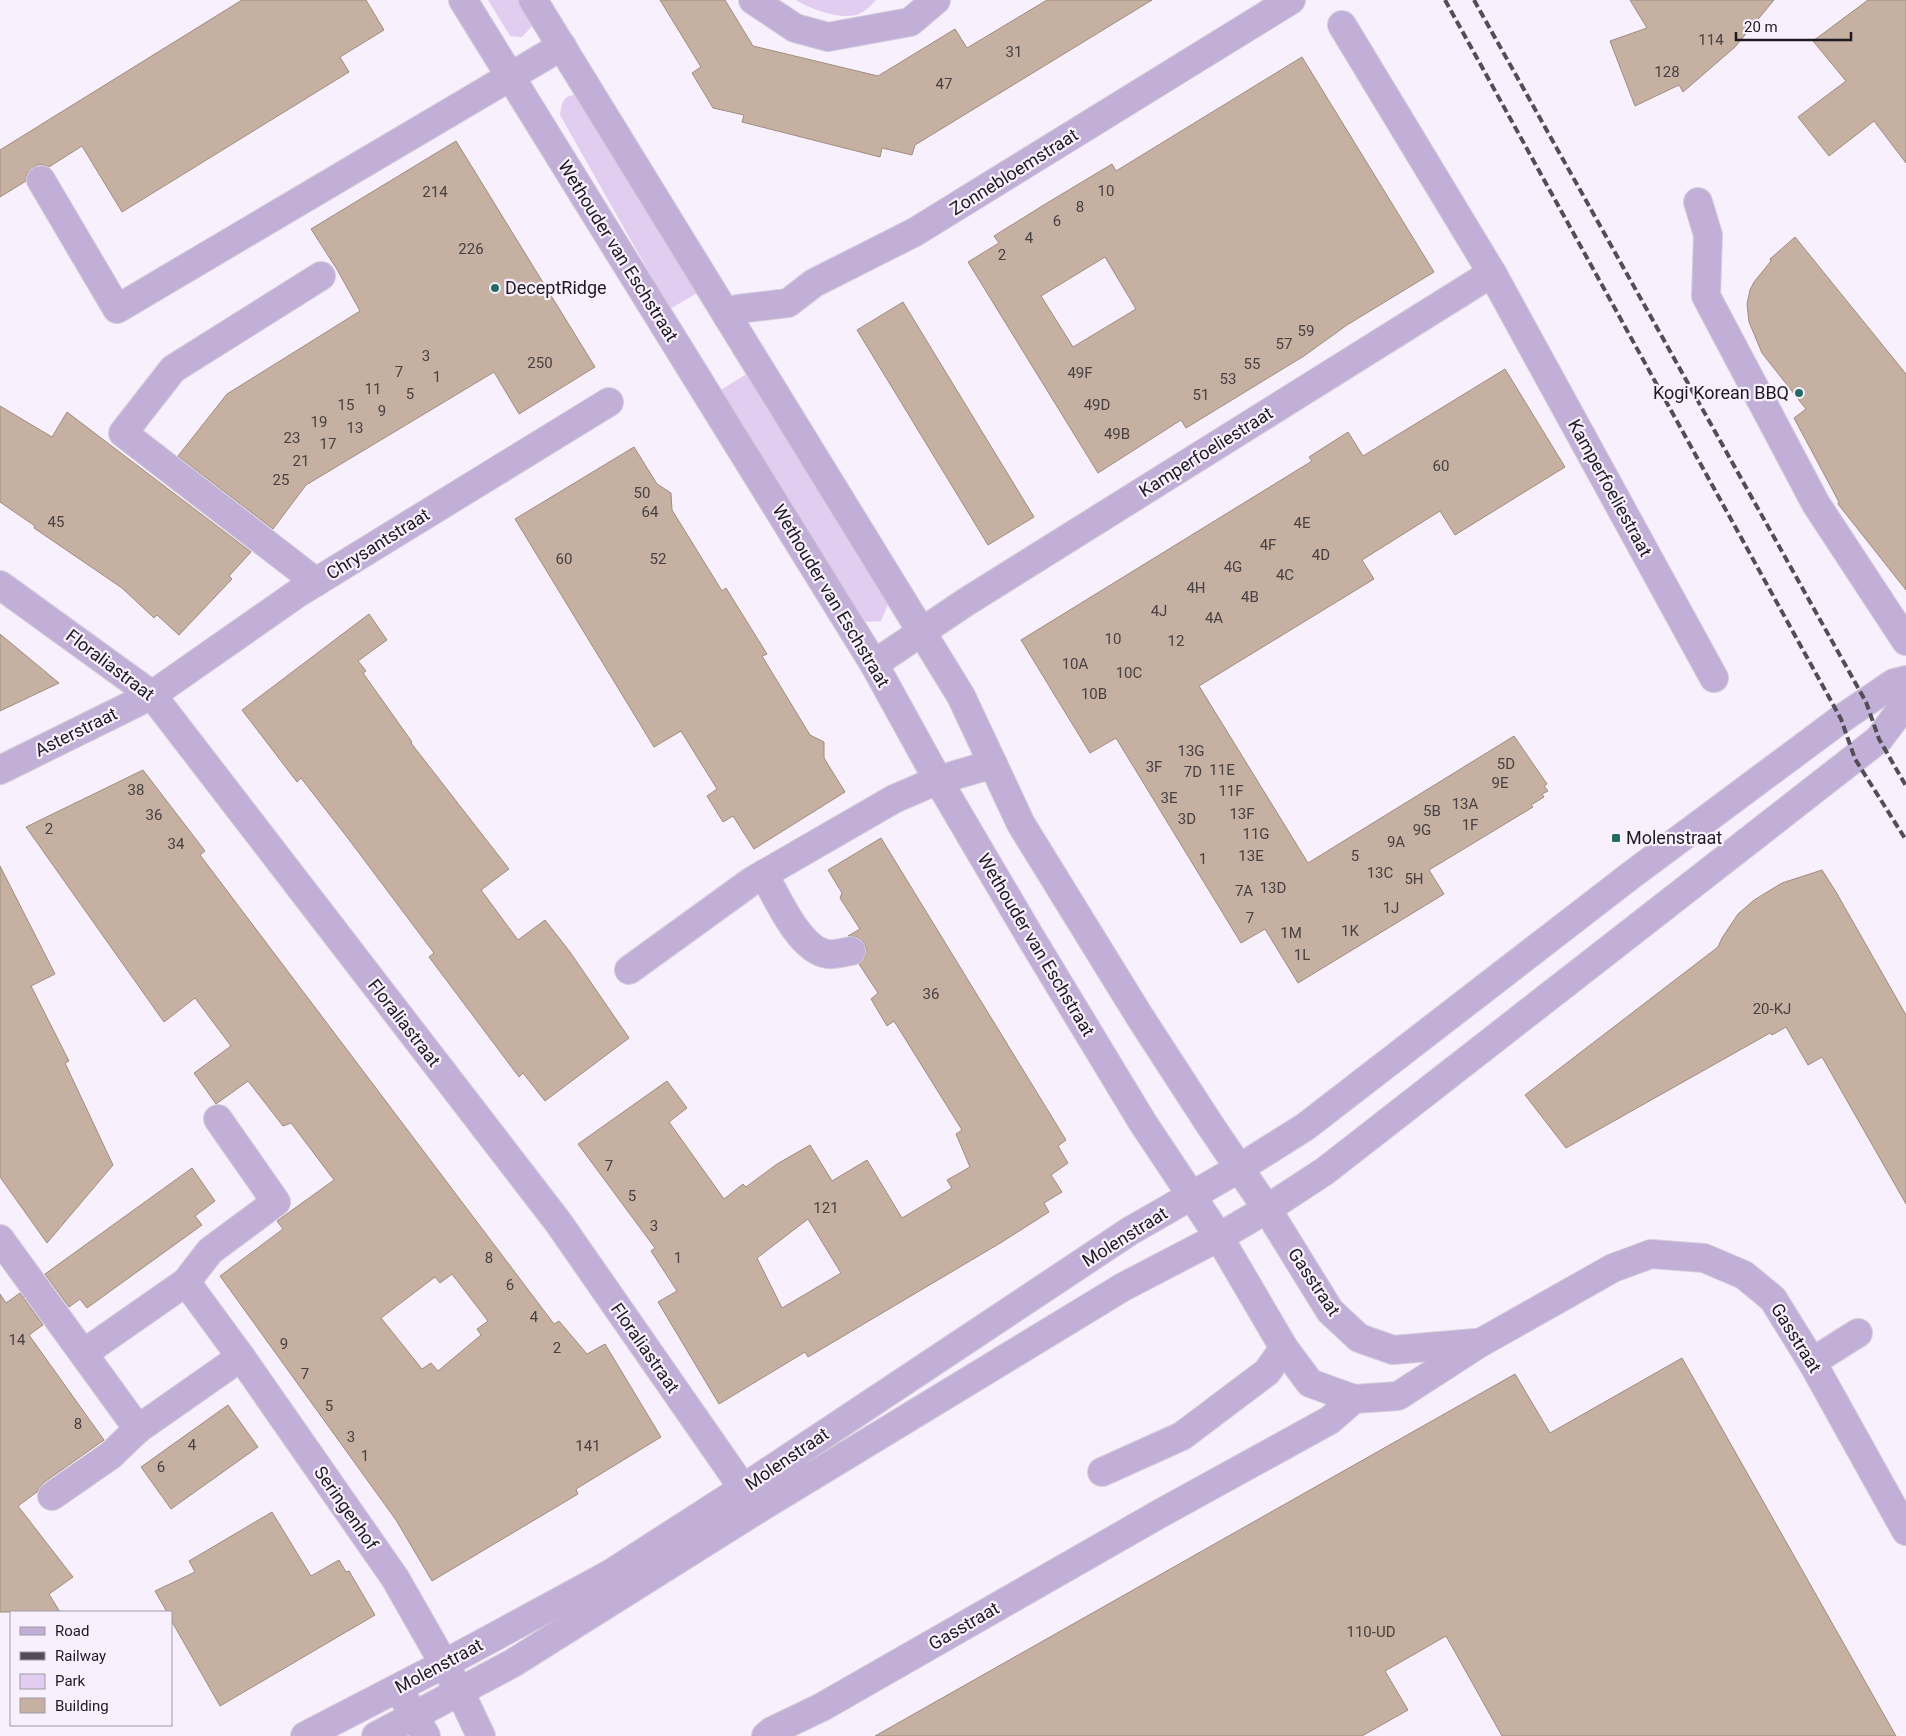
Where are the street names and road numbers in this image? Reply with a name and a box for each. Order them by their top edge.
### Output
street label: Zonnebloemstraat [946,124,1082,219]
street label: Wethouder van Eschstraat [554,156,683,345]
street label: Kamperfoeliestraat [1135,402,1276,501]
street label: Kamperfoeliestraat [1564,416,1657,560]
street label: Wethouder van Eschstraat [768,501,894,691]
street label: Chrysantstraat [322,503,433,584]
street label: Floraliastraat [62,625,159,705]
street label: Asterstraat [31,703,120,760]
street label: Wethouder van Eschstraat [973,850,1099,1040]
street label: Floraliastraat [364,975,445,1071]
street label: Molenstraat [1078,1202,1171,1271]
street label: Gasstraat [1284,1244,1345,1320]
street label: Floraliastraat [607,1299,684,1397]
street label: Gasstraat [1767,1299,1826,1376]
street label: Molenstraat [741,1423,833,1494]
street label: Seringenhof [310,1462,383,1554]
street label: Gasstraat [925,1597,1003,1654]
street label: Molenstraat [391,1634,486,1697]

